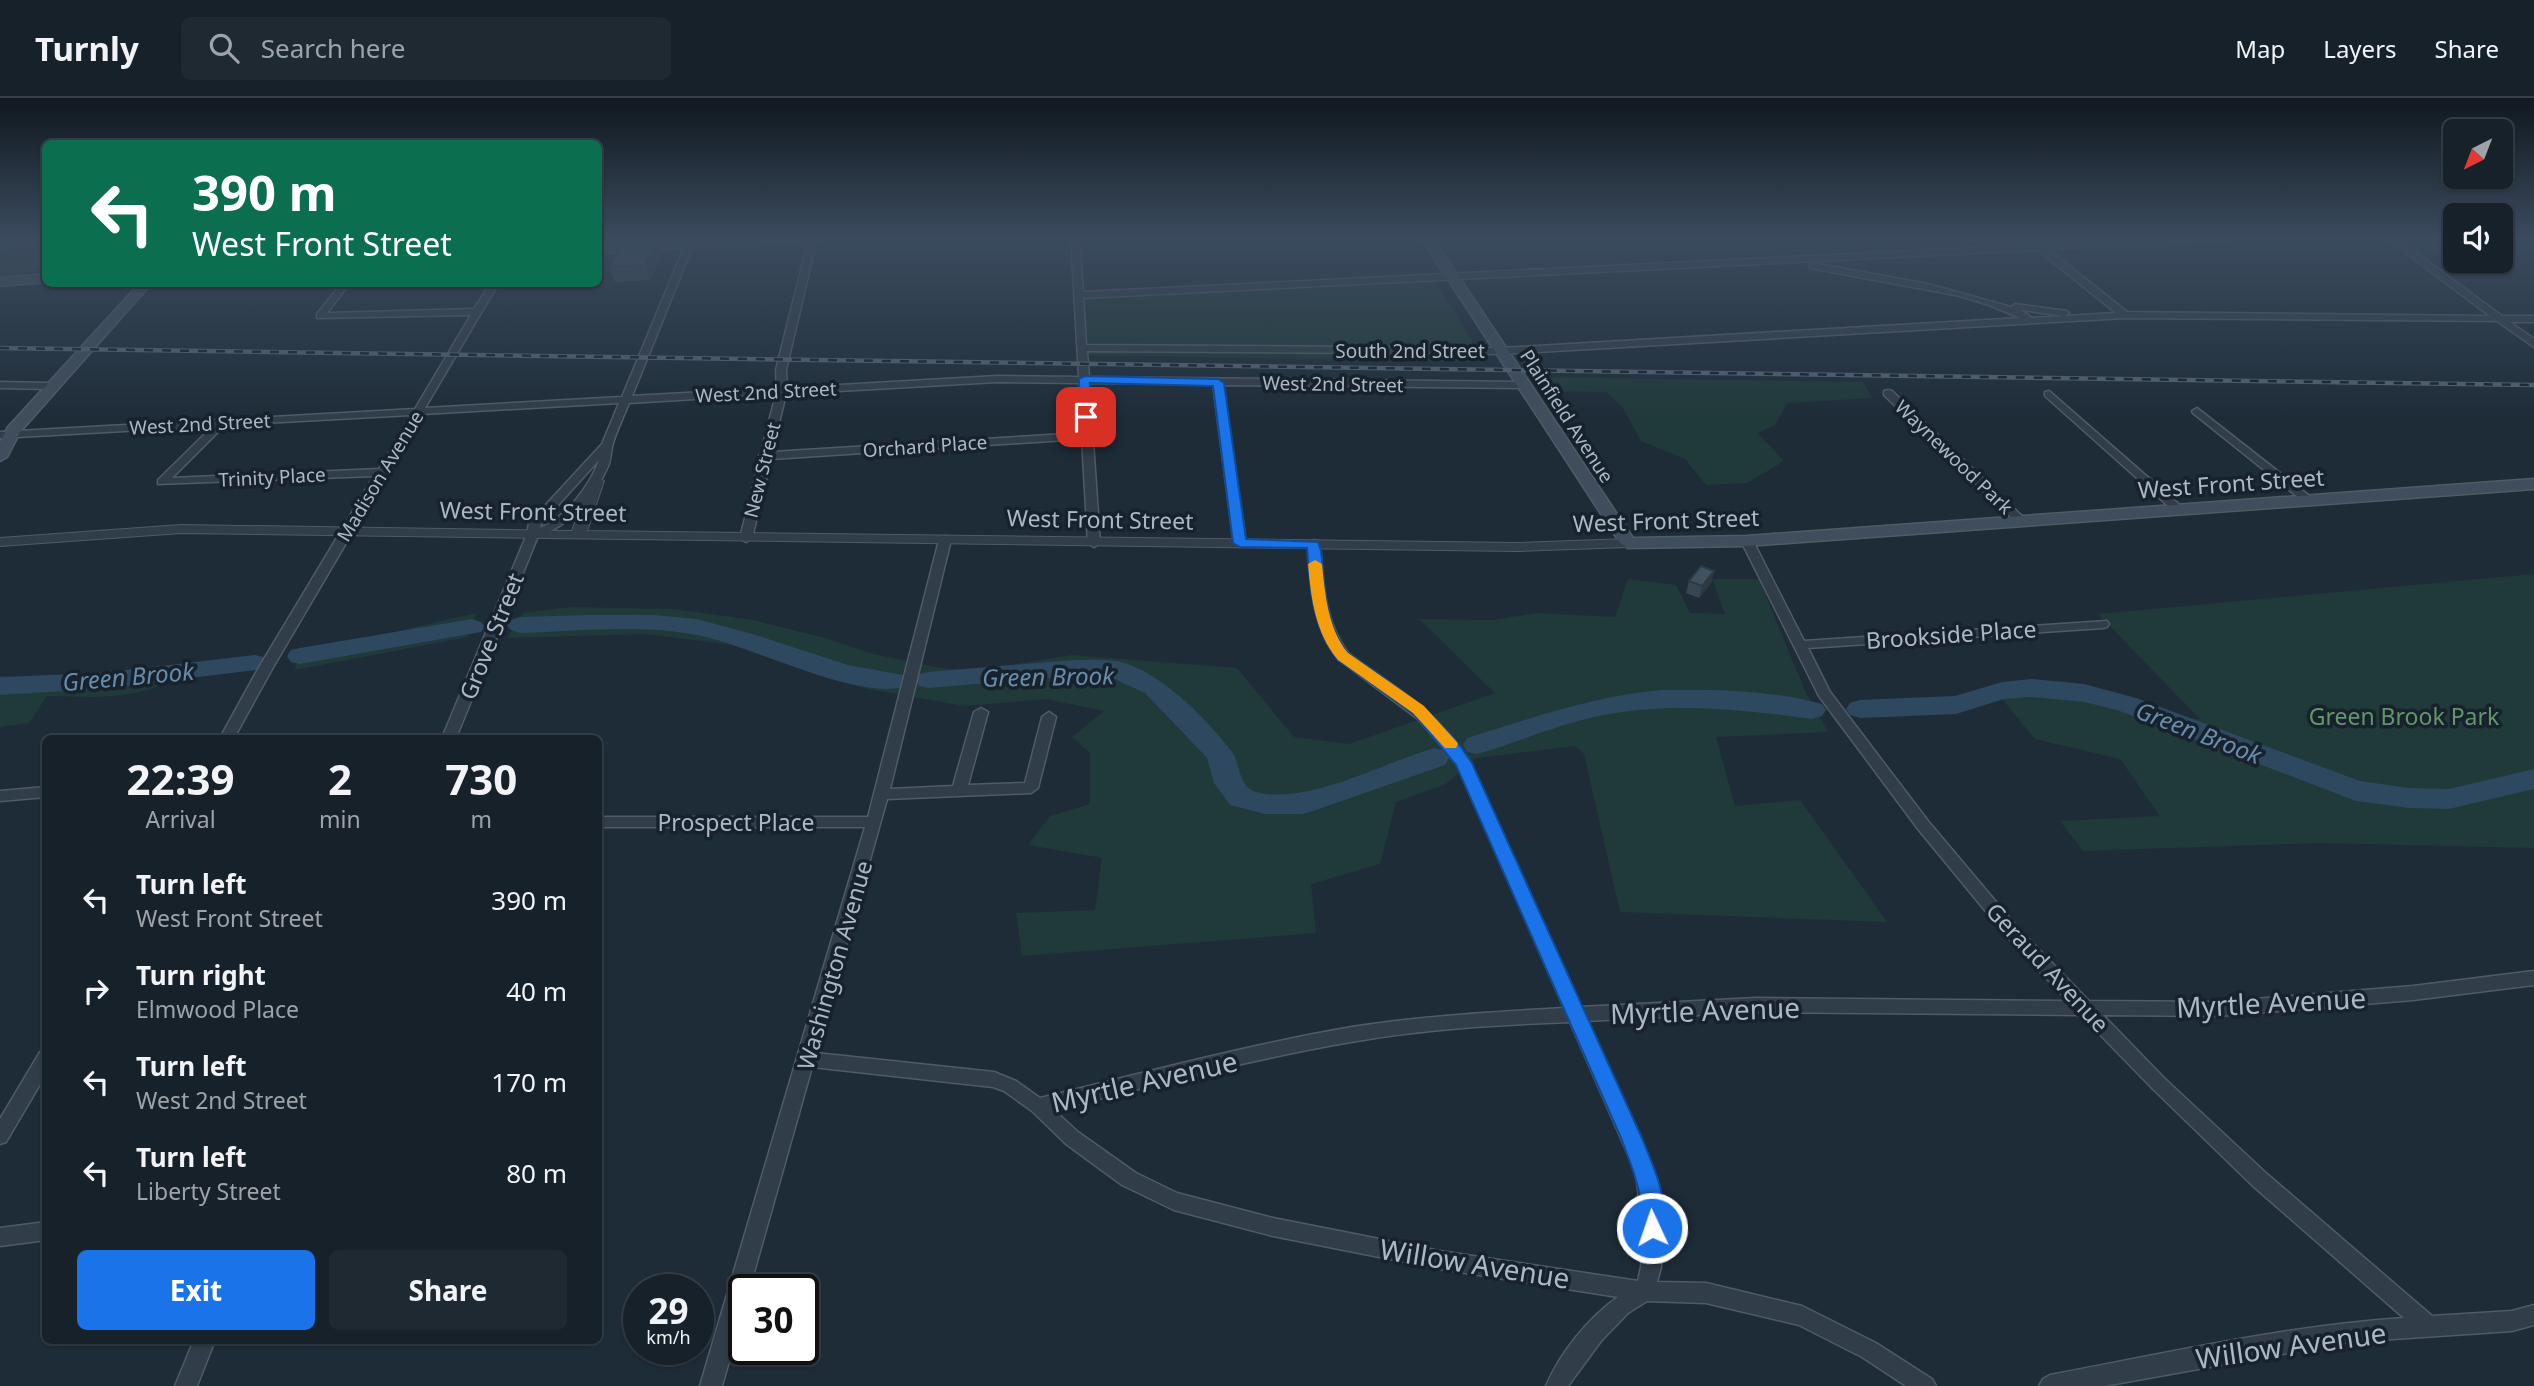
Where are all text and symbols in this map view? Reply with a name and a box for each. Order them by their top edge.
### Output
search box [181,17,671,80]
text: Turnly [35,26,139,71]
icon: search [205,29,243,67]
text: Search here [261,30,405,66]
text: Map [2235,32,2285,65]
text: Layers [2323,32,2397,65]
text: Share [2435,32,2499,65]
north arrow [2443,119,2513,189]
map controls [2443,119,2513,273]
text: 390 m [192,159,337,225]
icon: left [77,168,168,259]
button: sound [2443,203,2513,273]
text: West Front Street [192,222,452,265]
street label: South 2nd Street [1335,338,1485,364]
street label: Plainfield Avenue [1514,344,1620,488]
street label: West 2nd Street [1262,370,1404,398]
street label: West 2nd Street [695,375,837,409]
pin [1056,387,1116,447]
street label: Waynewood Park [1889,394,2019,520]
icon: arrive [1067,398,1105,436]
street label: Madison Avenue [331,406,429,546]
street label: West 2nd Street [129,407,271,441]
street label: New Street [738,419,786,521]
street label: Orchard Place [862,429,988,463]
street label: Trinity Place [218,461,326,493]
street label: West Front Street [2137,461,2325,505]
street label: West Front Street [439,493,627,529]
street label: West Front Street [1006,501,1194,537]
street label: West Front Street [1572,501,1760,539]
street label: Grove Street [451,568,531,704]
street label: Brookside Place [1865,612,2037,656]
water label: Green Brook [61,654,196,698]
water label: Green Brook [982,658,1115,694]
water label: Green Brook [2132,693,2267,771]
park label: Green Brook Park [2309,700,2500,732]
text: 22:39 [127,750,234,807]
text: 2 [328,750,352,807]
text: 730 [445,750,517,807]
text: Arrival [145,803,216,835]
text: min [319,803,361,835]
text: m [471,803,492,835]
street label: Prospect Place [657,806,815,838]
street label: Washington Avenue [789,857,879,1073]
text: Turn left [136,866,247,902]
icon: left [77,881,115,919]
text: 390 m [491,882,567,918]
street label: Geraud Avenue [1979,895,2117,1039]
text: West Front Street [136,902,323,934]
text: Turn right [136,957,266,993]
icon: right [77,972,115,1010]
text: 40 m [506,973,567,1009]
street label: Myrtle Avenue [2175,978,2367,1026]
street label: Myrtle Avenue [1609,988,1801,1032]
text: Elmwood Place [136,993,299,1025]
street label: Myrtle Avenue [1047,1041,1241,1121]
text: Turn left [136,1048,247,1084]
icon: left [77,1063,115,1101]
text: 170 m [491,1064,567,1100]
text: West 2nd Street [136,1084,307,1116]
text: Turn left [136,1139,247,1175]
icon: left [77,1154,115,1192]
text: 80 m [506,1155,567,1191]
text: Liberty Street [136,1175,281,1207]
position arrow [1615,1191,1689,1265]
street label: Willow Avenue [1377,1229,1573,1297]
button: Exit [77,1250,315,1330]
button: Share [329,1250,567,1330]
speed limit sign: 30 [728,1274,819,1365]
text: 29 [648,1287,689,1334]
street label: Willow Avenue [2193,1313,2389,1377]
text: km/h [646,1325,691,1349]

